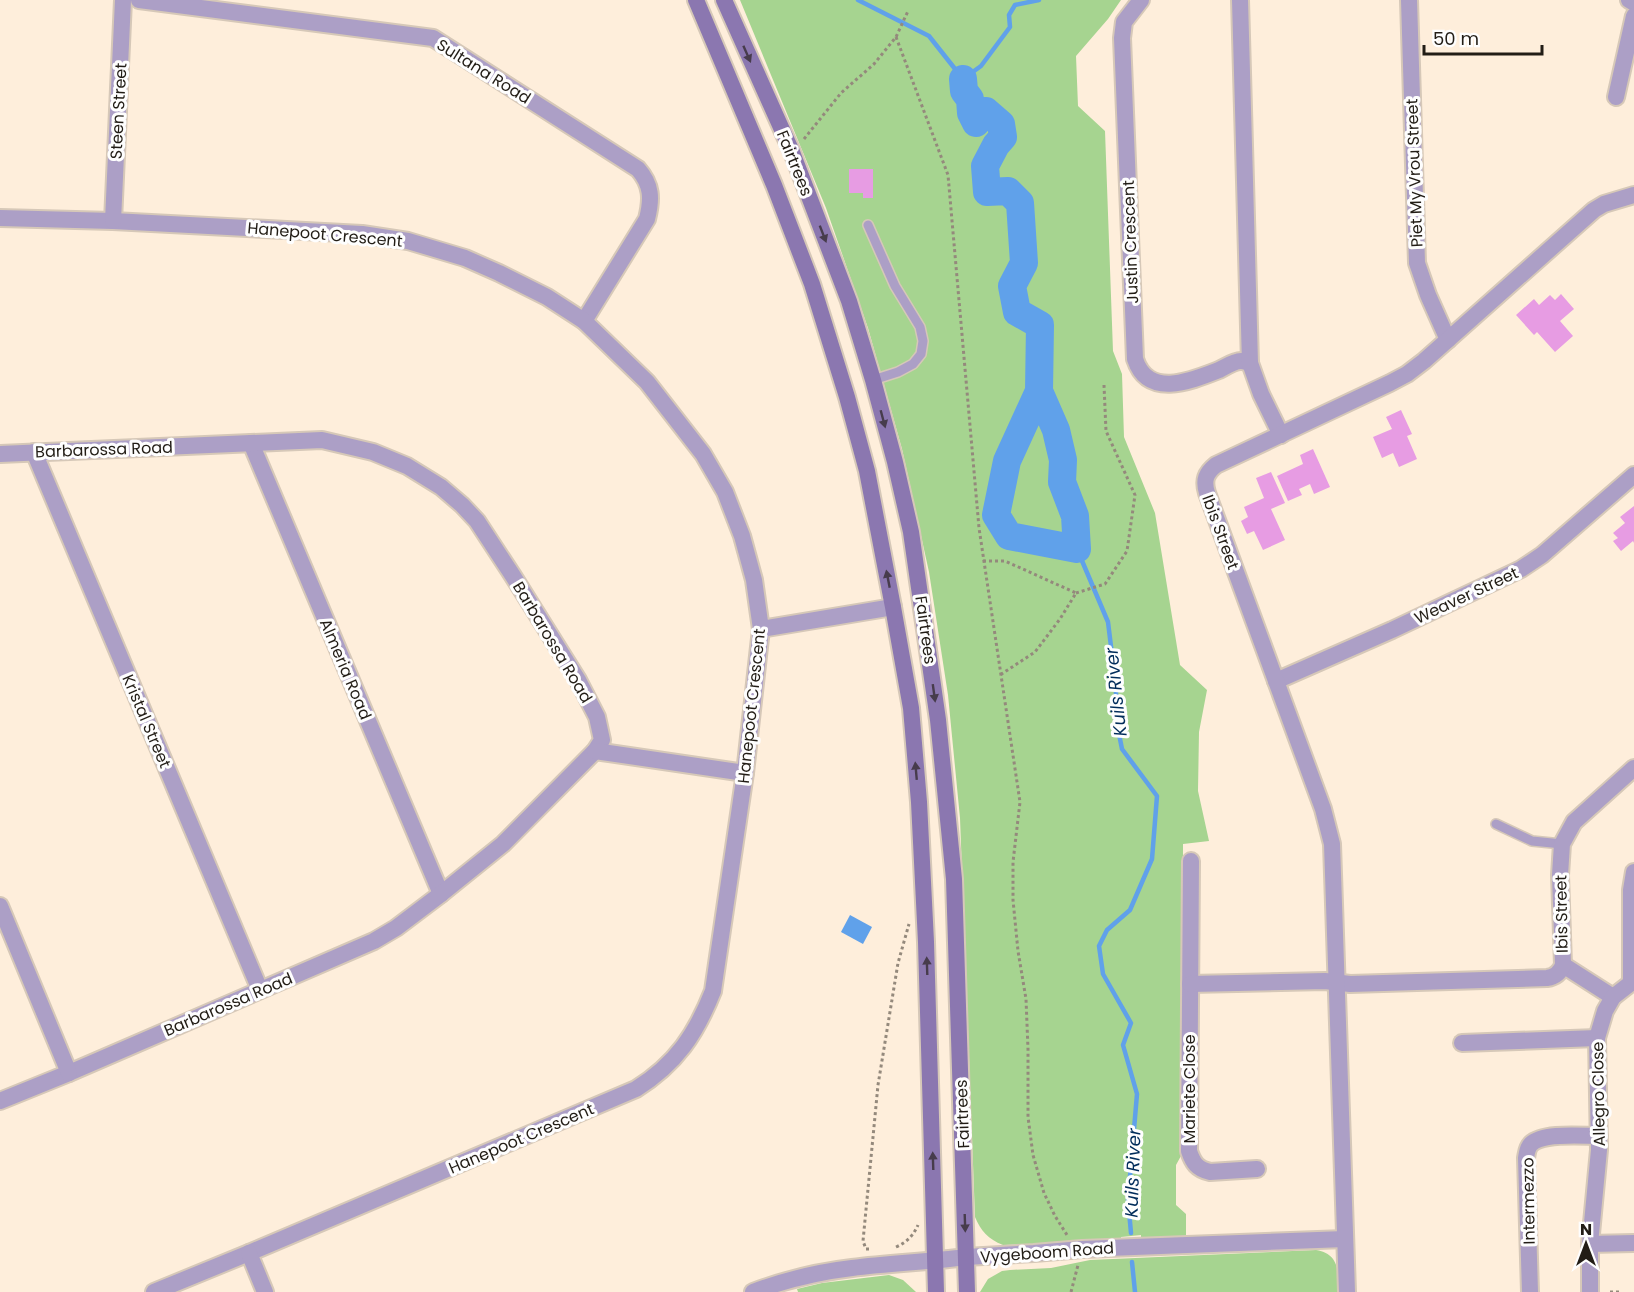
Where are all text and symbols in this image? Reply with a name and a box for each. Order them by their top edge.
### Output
scale bar [1424,18,1542,56]
text: 50 m [1433,26,1479,51]
street label: Sultana Road [432,33,535,110]
one-way arrow [743,45,752,62]
street label: Steen Street [104,62,133,160]
street label: Piet My Vrou Street [1400,98,1429,248]
street label: Fairtrees [771,127,818,199]
street label: Justin Crescent [1117,180,1144,304]
street label: Hanepoot Crescent [246,216,404,253]
one-way arrow [818,225,828,243]
one-way arrow [879,409,889,428]
street label: Barbarossa Road [35,436,173,463]
street label: Ibis Street [1196,492,1245,573]
street label: Weaver Street [1410,561,1522,630]
one-way arrow [883,569,892,588]
street label: Barbarossa Road [507,577,598,707]
street label: Fairtrees [909,594,942,666]
street label: Almeria Road [314,615,377,723]
street label: Hanepoot Crescent [732,627,771,785]
water label: Kuils River [1098,645,1133,738]
street label: Kristal Street [117,671,177,772]
one-way arrow [930,683,939,702]
one-way arrow [911,762,921,781]
street label: Ibis Street [1549,875,1574,953]
one-way arrow [922,957,932,976]
street label: Barbarossa Road [160,967,296,1042]
street label: Mariete Close [1178,1034,1201,1144]
street label: Allegro Close [1586,1041,1611,1147]
street label: Fairtrees [950,1079,975,1149]
street label: Hanepoot Crescent [445,1097,598,1179]
water label: Kuils River [1118,1127,1147,1218]
one-way arrow [928,1151,938,1170]
street label: Intermezzo [1516,1157,1541,1245]
one-way arrow [961,1213,970,1232]
north arrow [1556,1214,1616,1274]
text: N [1580,1218,1592,1241]
street label: Vygeboom Road [979,1236,1115,1269]

